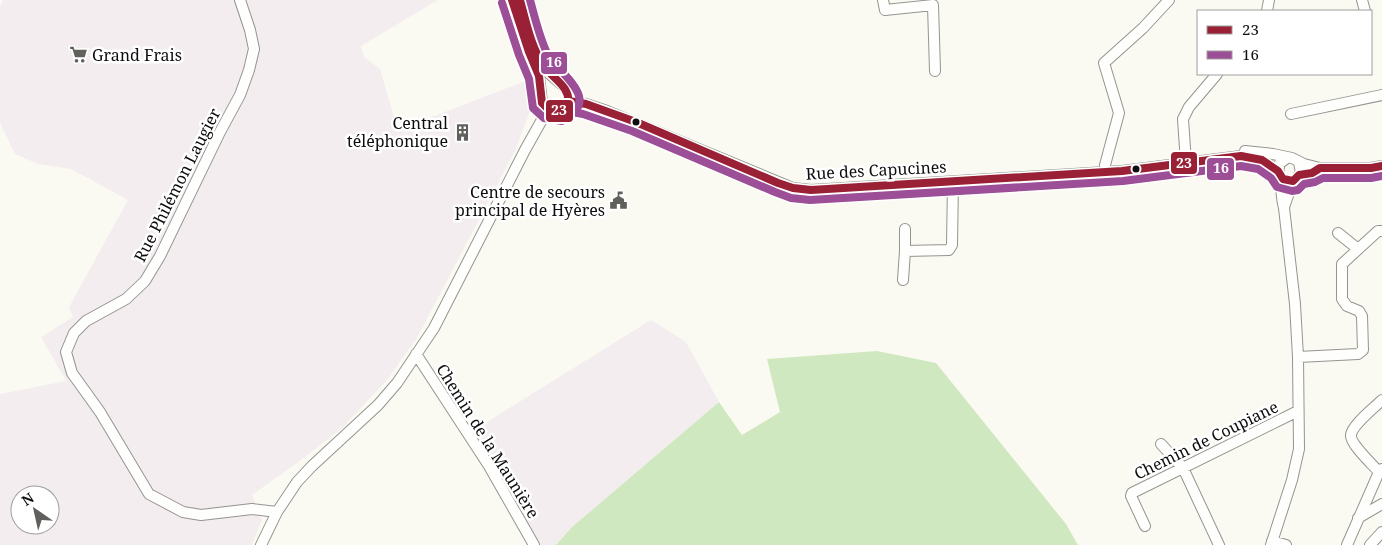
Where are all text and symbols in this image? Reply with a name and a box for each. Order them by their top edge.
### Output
legend [1197,10,1372,75]
text: 23 [1242,19,1259,39]
place label: Grand Frais [92,44,182,66]
text: 16 [1242,44,1259,64]
supermarket icon: Grand Frais [68,45,88,65]
line badge: 16 [540,51,568,75]
text: 16 [546,52,562,71]
line badge: 23 [545,99,574,123]
text: 23 [551,100,567,119]
street label: Rue Philémon Laugier [129,104,226,266]
place label: Central téléphonique [347,112,448,152]
unlabelled marker [631,117,641,127]
building icon: Central téléphonique [452,122,472,142]
line badge: 23 [1170,151,1198,175]
text: 23 [1176,153,1192,172]
street label: Rue des Capucines [805,155,947,185]
line badge: 16 [1206,157,1235,181]
text: 16 [1213,158,1229,177]
unlabelled marker [1131,164,1141,174]
place label: Centre de secours principal de Hyères [455,181,605,221]
public building icon: Centre de secours principal de Hyères [609,191,629,211]
street label: Chemin de la Maunière [431,360,545,522]
street label: Chemin de Coupiane [1130,396,1282,484]
north arrow [10,485,60,535]
text: N [18,488,37,510]

